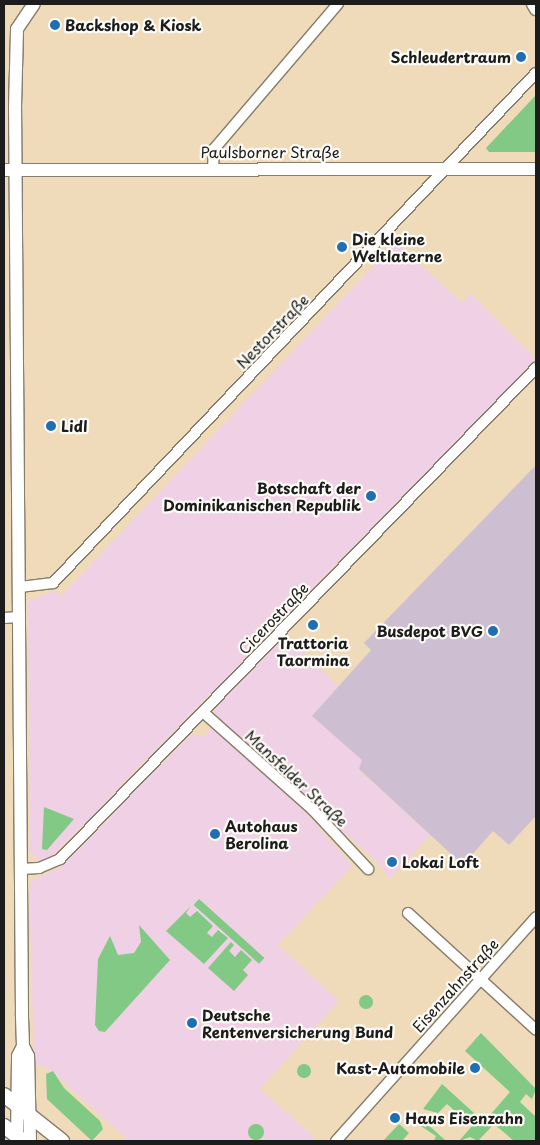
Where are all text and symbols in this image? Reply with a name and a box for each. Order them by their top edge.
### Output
place label: Backshop & Kiosk [65,16,202,34]
marker: Backshop & Kiosk [49,19,61,31]
place label: Schleudertraum [391,48,511,66]
marker: Schleudertraum [515,51,527,63]
street label: Paulsborner Straße [200,143,340,161]
place label: Die kleine Weltlaterne [352,229,442,264]
marker: Die kleine Weltlaterne [336,241,348,253]
street label: Nestorstraße [232,290,312,372]
place label: Lidl [61,417,88,435]
marker: Lidl [45,420,57,432]
place label: Botschaft der Dominikanischen Republik [163,478,361,513]
marker: Botschaft der Dominikanischen Republik [365,490,377,502]
street label: Cicerostraße [234,578,312,658]
marker: Trattoria Taormina [307,619,319,631]
place label: Busdepot BVG [376,622,483,640]
marker: Busdepot BVG [487,625,499,637]
place label: Trattoria Taormina [277,633,349,668]
street label: Mansfelder Straße [242,726,352,830]
place label: Autohaus Berolina [225,816,298,851]
marker: Autohaus Berolina [209,828,221,840]
place label: Lokai Loft [402,853,479,871]
marker: Lokai Loft [386,856,398,868]
street label: Eisenzahnstraße [408,935,502,1035]
place label: Deutsche Rentenversicherung Bund [202,1005,394,1040]
marker: Deutsche Rentenversicherung Bund [186,1017,198,1029]
place label: Kast-Automobile [336,1059,465,1077]
marker: Kast-Automobile [469,1062,481,1074]
place label: Haus Eisenzahn [405,1109,523,1127]
marker: Haus Eisenzahn [389,1112,401,1124]

